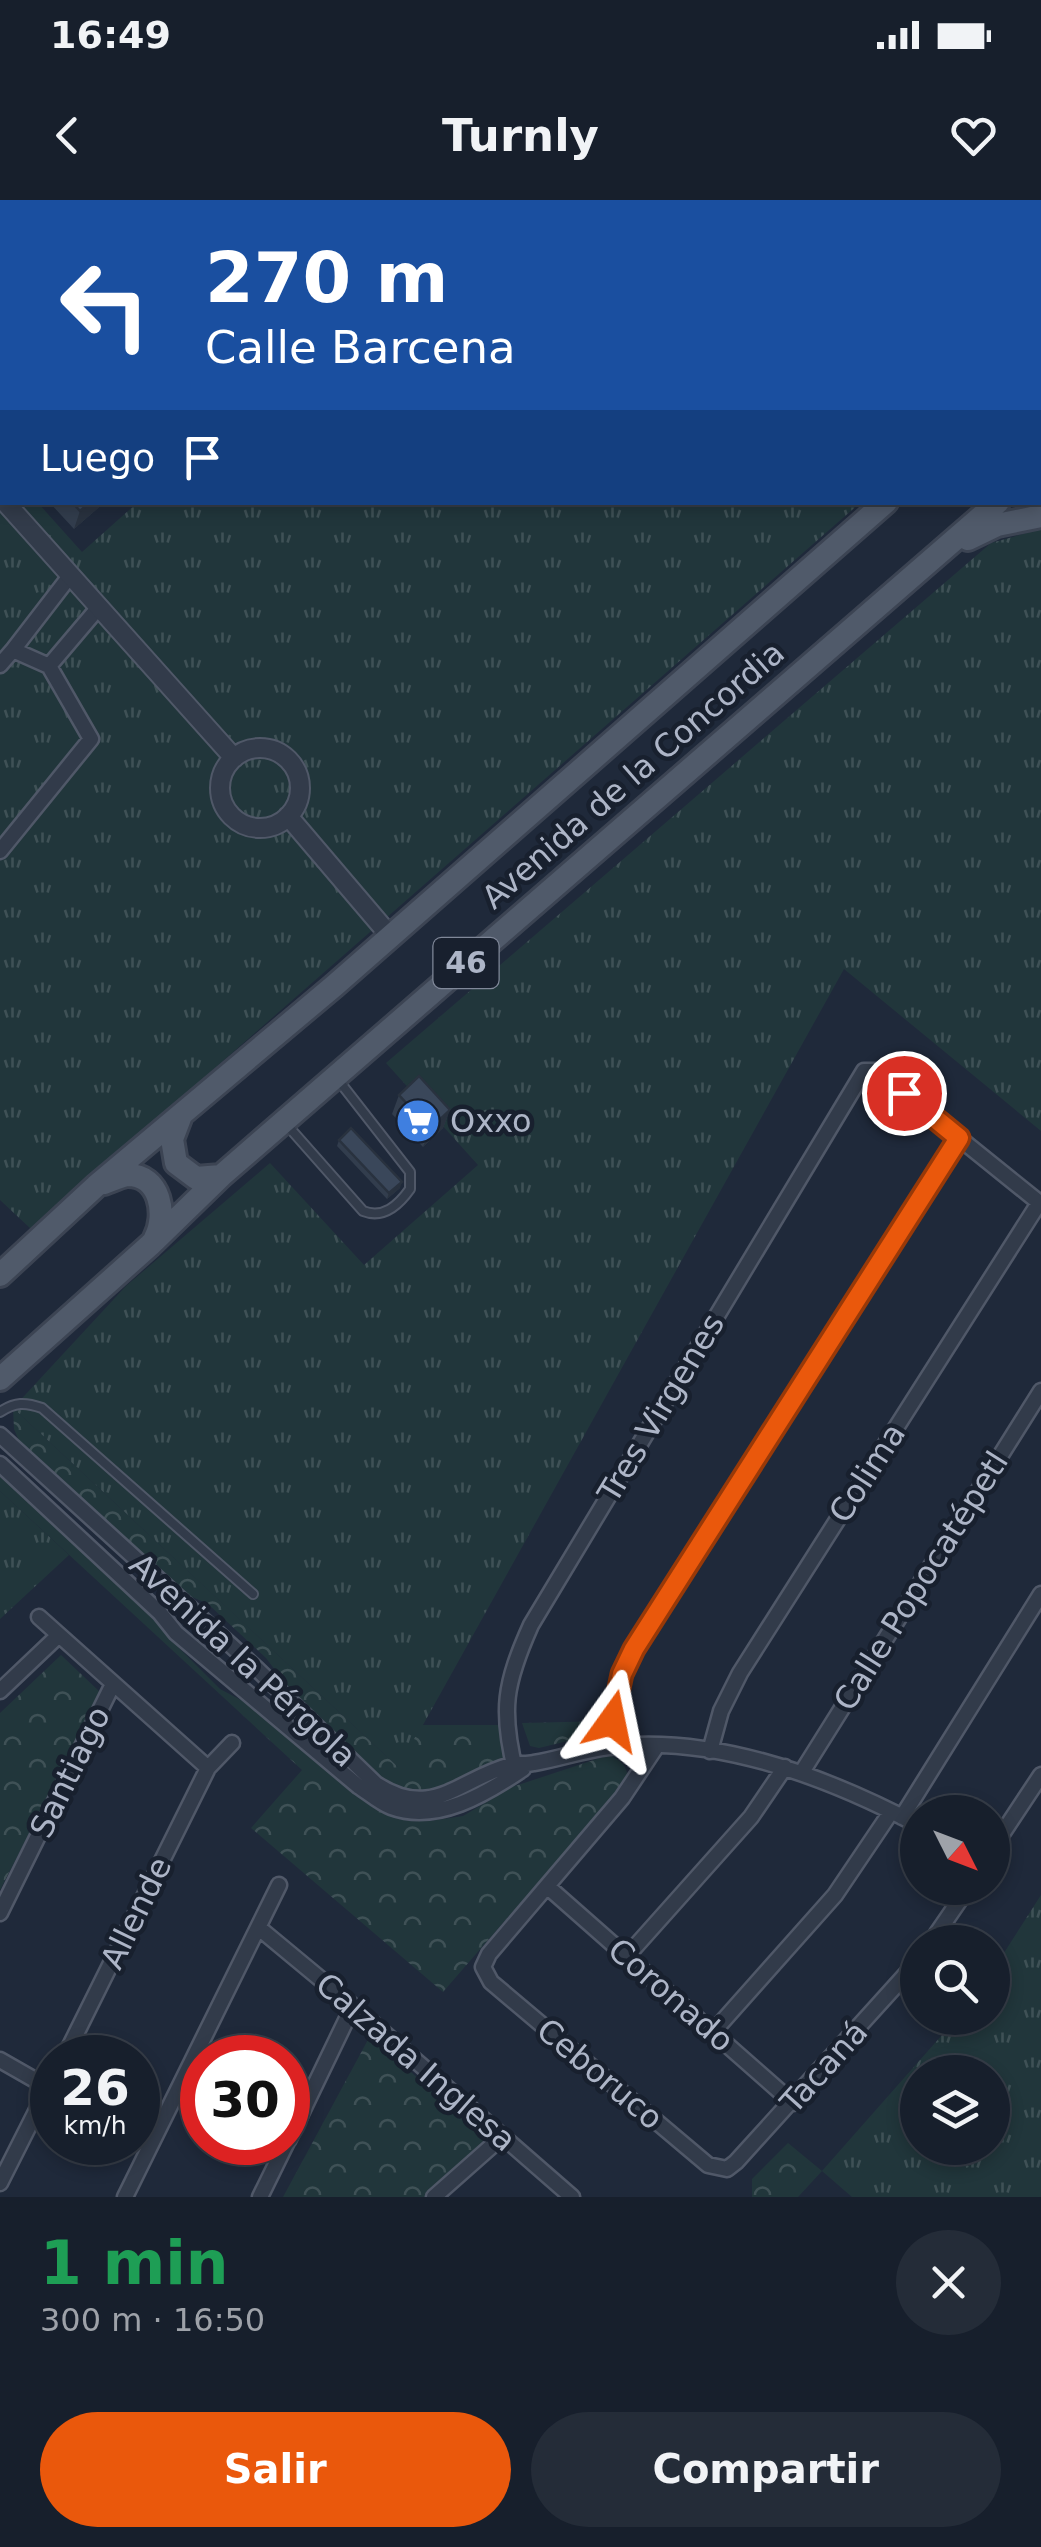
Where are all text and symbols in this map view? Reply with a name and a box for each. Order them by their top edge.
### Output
text: 16:49 [50,13,171,57]
icon: back [40,108,95,163]
icon: heart [946,108,1001,163]
text: Turnly [442,109,599,162]
text: 270 m [205,237,448,319]
icon: left [40,240,170,370]
text: Calle Barcena [205,321,515,374]
icon: arrive [175,430,230,485]
text: Luego [40,436,155,480]
street label: Avenida de la Concordia [474,634,792,916]
road number: 46 [434,938,498,988]
pin [862,1051,947,1136]
icon: arrive [877,1066,932,1121]
supermarket icon: Oxxo [395,1098,441,1144]
place label: Oxxo [450,1102,532,1140]
street label: Tres Virgenes [589,1307,732,1510]
street label: Colima [821,1416,913,1530]
street label: Calle Popocatépetl [826,1445,1016,1717]
street label: Avenida la Pérgola [122,1545,364,1775]
position arrow [560,1669,664,1773]
street label: Santiago [22,1700,118,1844]
north arrow [900,1795,1010,1905]
map controls [900,1795,1010,2165]
street label: Allende [93,1851,179,1975]
button: search [900,1925,1010,2035]
street label: Coronado [601,1930,741,2060]
street label: Calzada Inglesa [308,1965,524,2159]
street label: Ceboruco [529,2010,671,2138]
street label: Tacaná [772,2013,875,2122]
speed limit sign: 30 [180,2035,310,2165]
button: layers [900,2055,1010,2165]
text: 26 [60,2059,130,2117]
text: km/h [63,2111,127,2140]
text: 1 min [40,2228,228,2298]
button: close [896,2230,1001,2335]
text: 300 m · 16:50 [40,2301,265,2339]
button: Salir [40,2412,511,2527]
button: Compartir [531,2412,1001,2527]

